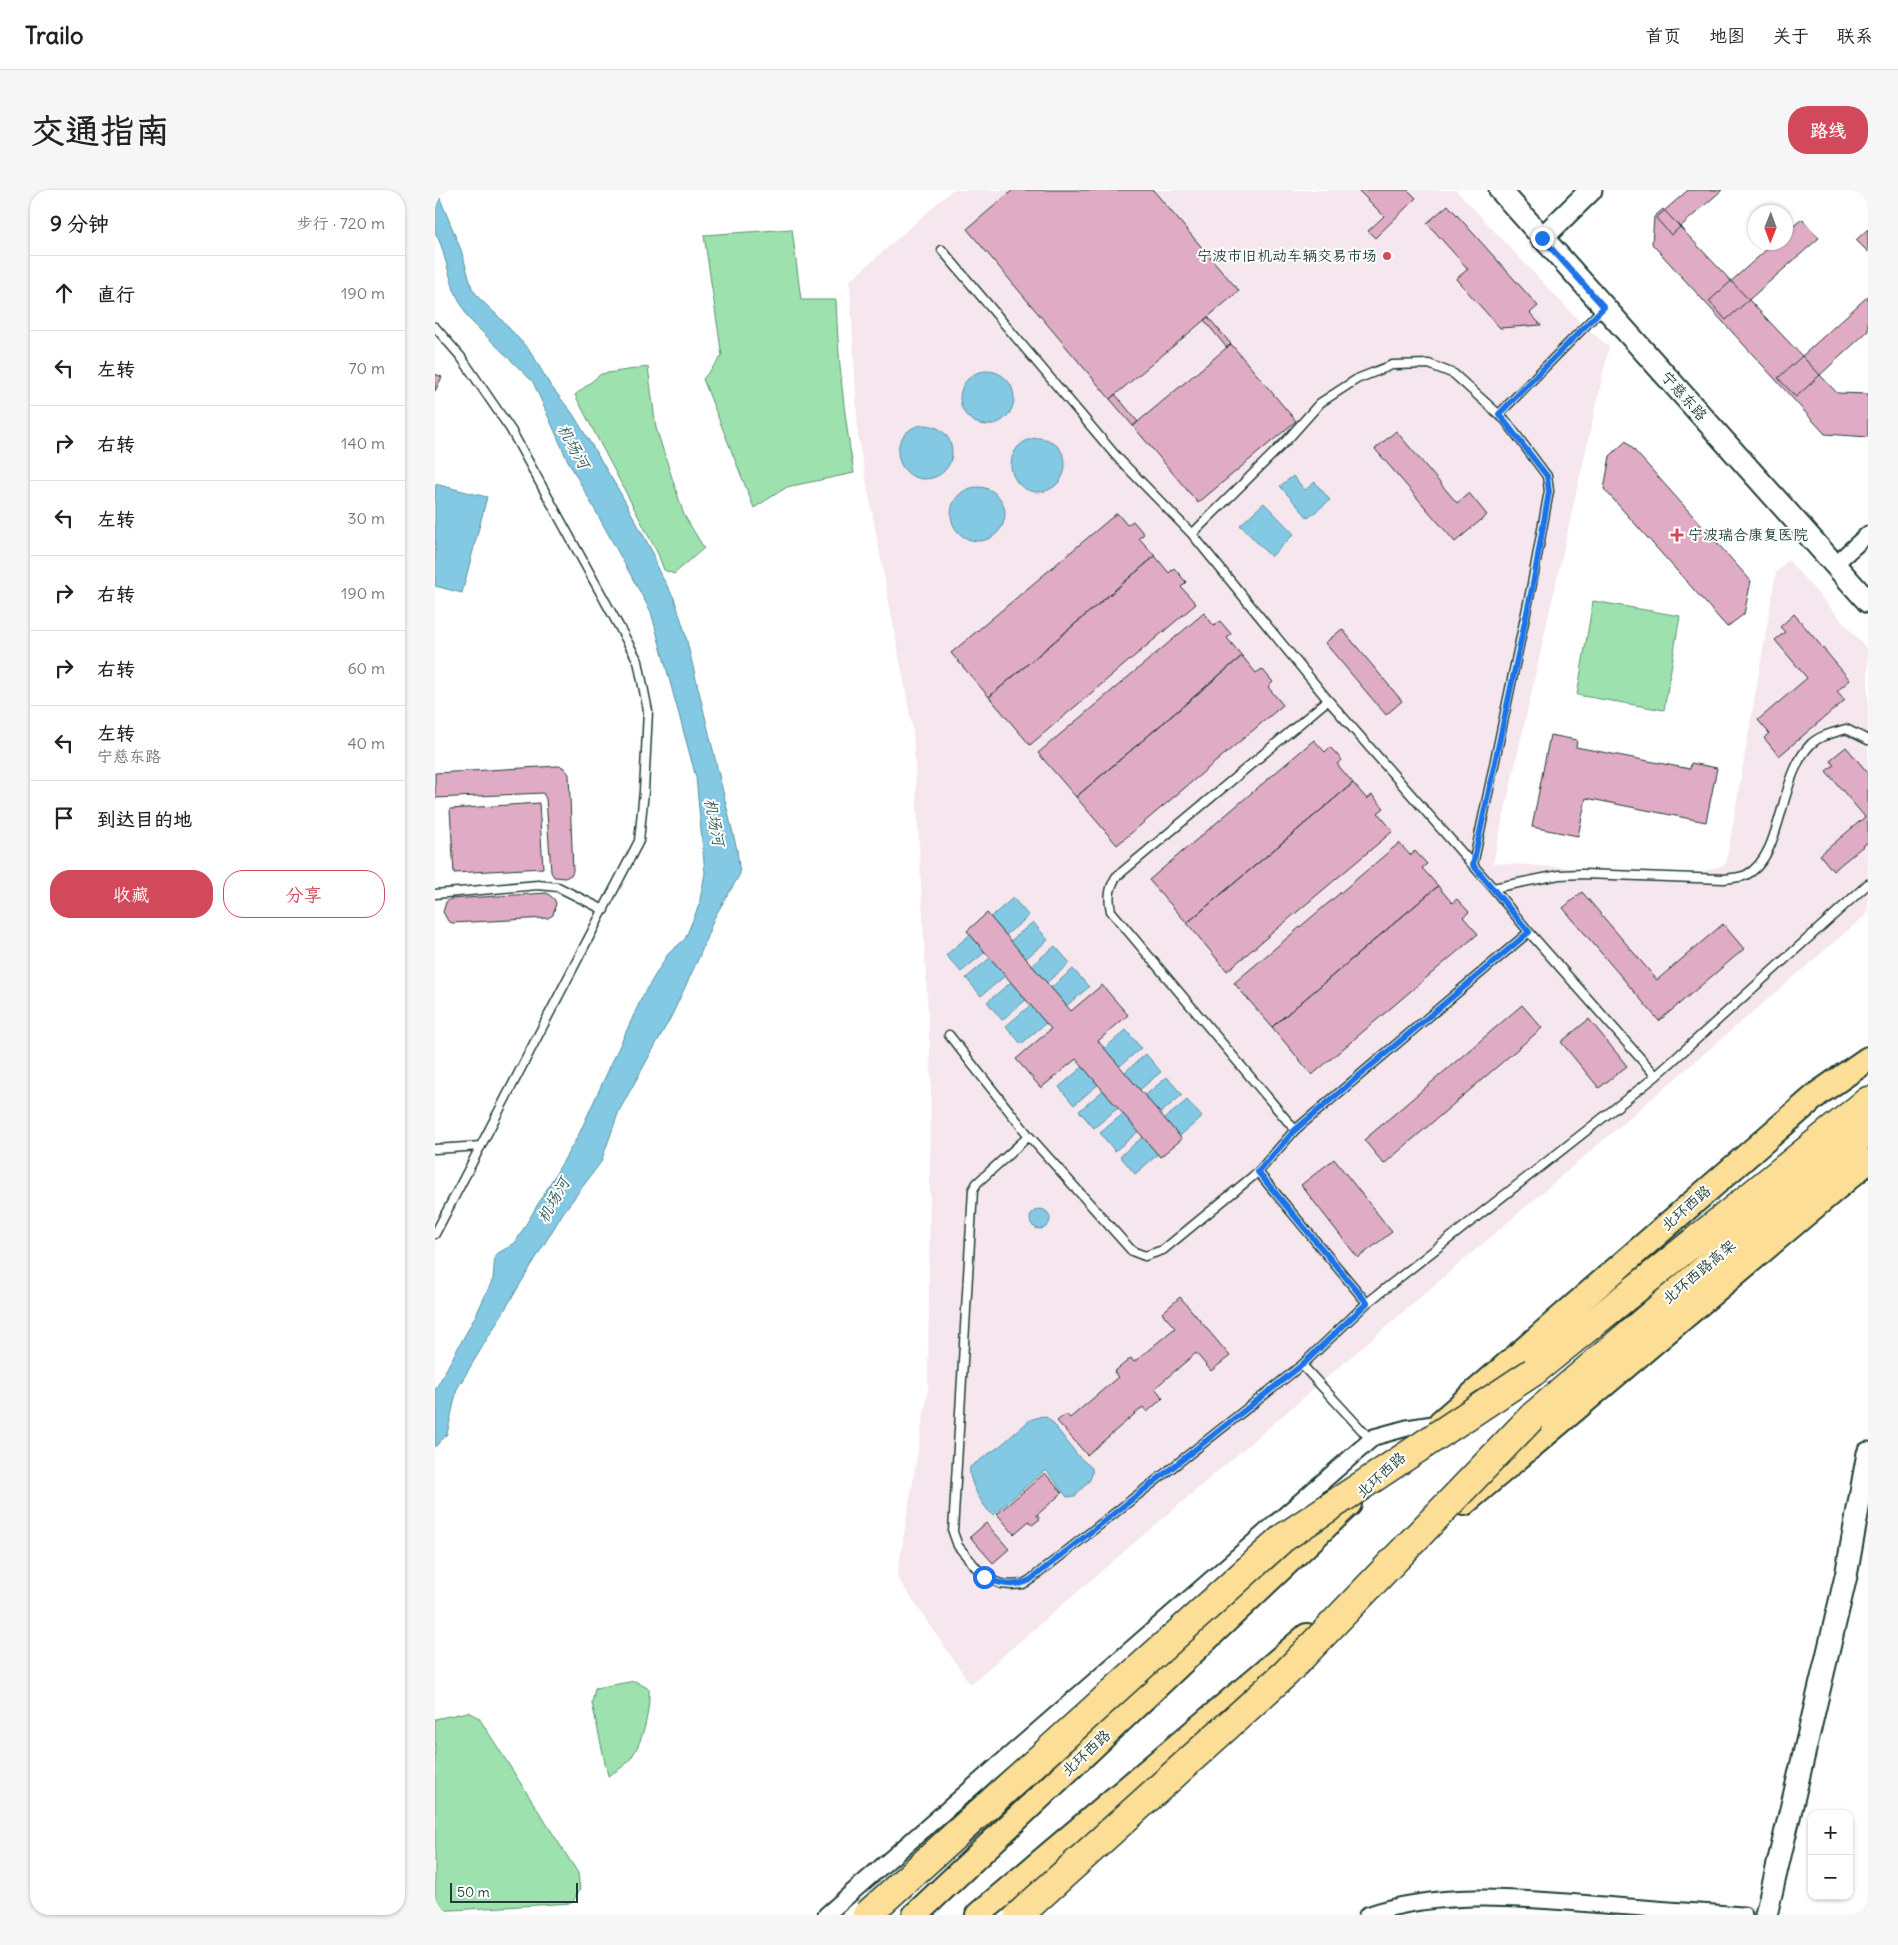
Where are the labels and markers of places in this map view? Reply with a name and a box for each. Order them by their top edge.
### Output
place label: 宁波市旧机动车辆交易市场 [1197,246,1377,265]
marker: 宁波市旧机动车辆交易市场 [1381,250,1393,262]
place label: 宁波瑞合康复医院 [1688,525,1808,544]
marker: 宁波瑞合康复医院 [1670,528,1684,542]

